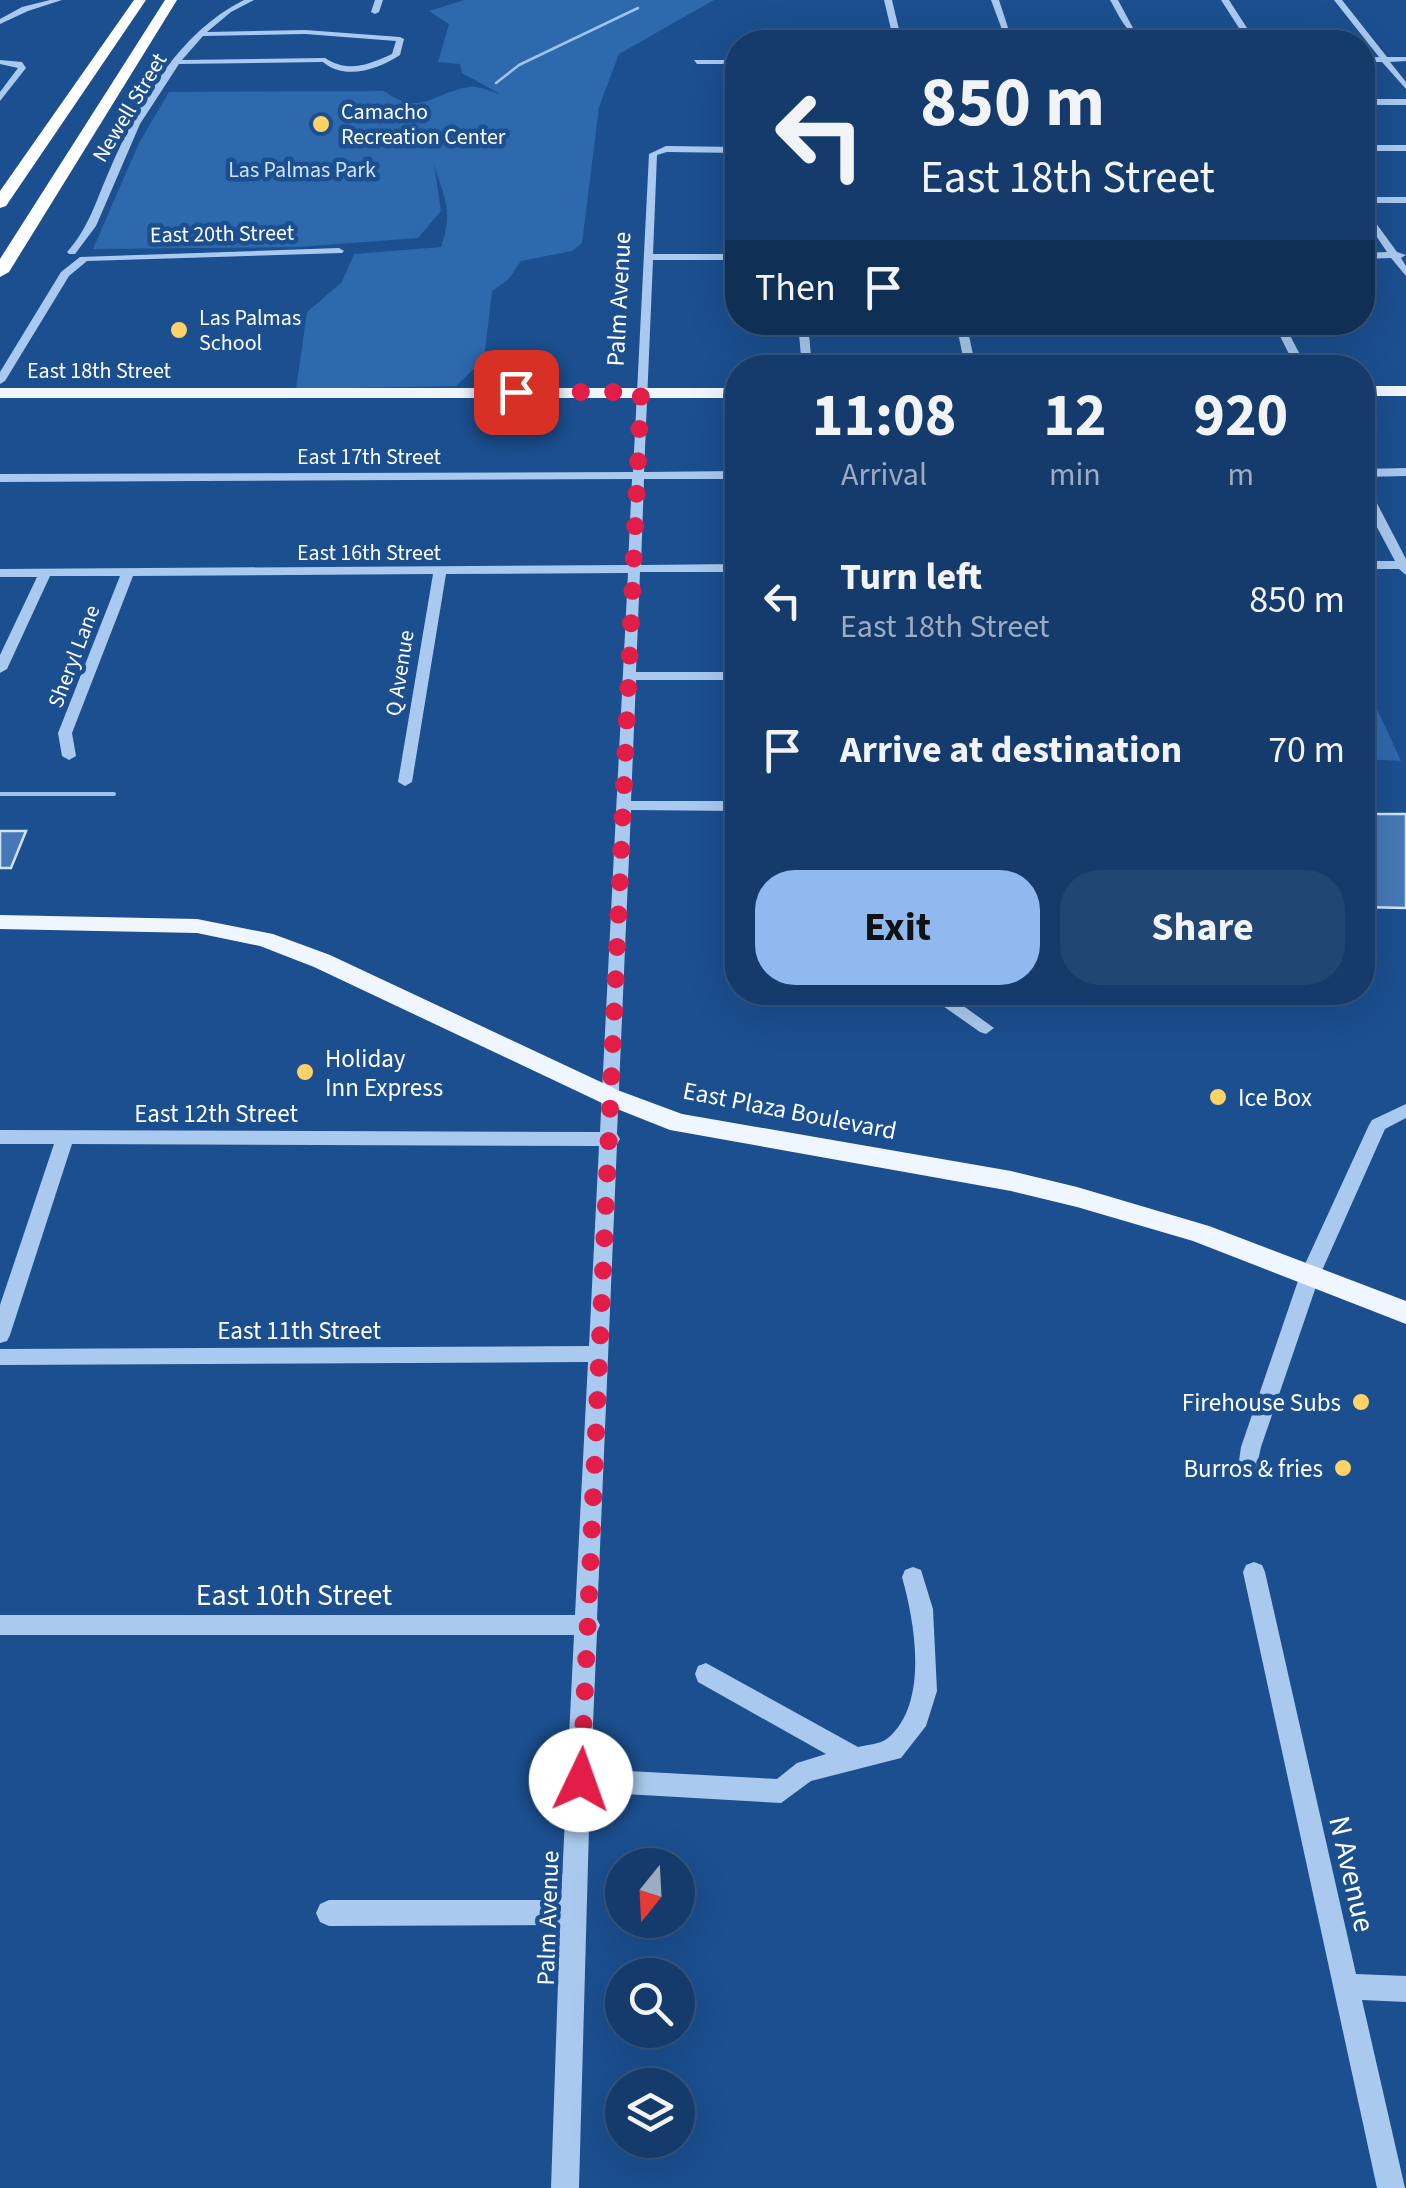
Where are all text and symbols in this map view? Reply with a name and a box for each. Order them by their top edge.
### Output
street label: Newell Street [85,46,175,168]
text: 850 m [920,53,1105,153]
icon: left [755,70,885,200]
place label: Camacho Recreation Center [341,96,506,153]
marker: Camacho Recreation Center [310,113,332,135]
text: East 18th Street [920,146,1215,210]
park label: Las Palmas Park [228,154,376,186]
street label: East 20th Street [150,217,295,251]
street label: Palm Avenue [597,231,641,367]
icon: arrive [856,260,911,315]
text: Then [755,261,836,315]
place label: Las Palmas School [199,302,301,359]
marker: Las Palmas School [168,319,190,341]
pin [474,350,559,435]
street label: East 18th Street [27,355,172,387]
icon: arrive [489,365,544,420]
text: 11:08 [812,374,956,459]
text: 12 [1043,374,1107,459]
text: 920 [1193,374,1288,459]
street label: East 17th Street [297,441,442,473]
text: Arrival [841,452,927,498]
text: min [1049,452,1101,498]
text: m [1227,452,1254,498]
street label: East 16th Street [297,537,442,569]
text: Turn left [840,550,982,604]
icon: left [755,573,810,628]
text: 850 m [1249,573,1345,627]
street label: Sheryl Lane [40,600,108,712]
text: East 18th Street [840,604,1050,650]
street label: Q Avenue [377,628,423,719]
icon: arrive [755,723,810,778]
text: Arrive at destination [840,723,1182,777]
text: 70 m [1268,723,1345,777]
button: Exit [755,870,1040,985]
button: Share [1060,870,1345,985]
place label: Holiday Inn Express [325,1041,443,1106]
marker: Holiday Inn Express [294,1061,316,1083]
street label: East Plaza Boulevard [680,1073,900,1149]
place label: Ice Box [1238,1080,1312,1116]
marker: Ice Box [1207,1086,1229,1108]
street label: East 12th Street [134,1096,298,1132]
street label: East 11th Street [217,1313,381,1349]
place label: Firehouse Subs [1182,1385,1341,1421]
marker: Firehouse Subs [1350,1391,1372,1413]
place label: Burros & fries [1183,1451,1323,1487]
marker: Burros & fries [1332,1457,1354,1479]
street label: East 10th Street [196,1574,392,1617]
position arrow [529,1728,633,1832]
street label: N Avenue [1317,1812,1386,1936]
north arrow [605,1848,695,1938]
map controls [605,1848,695,2158]
street label: Palm Avenue [528,1850,568,1986]
button: search [605,1958,695,2048]
button: layers [605,2068,695,2158]

